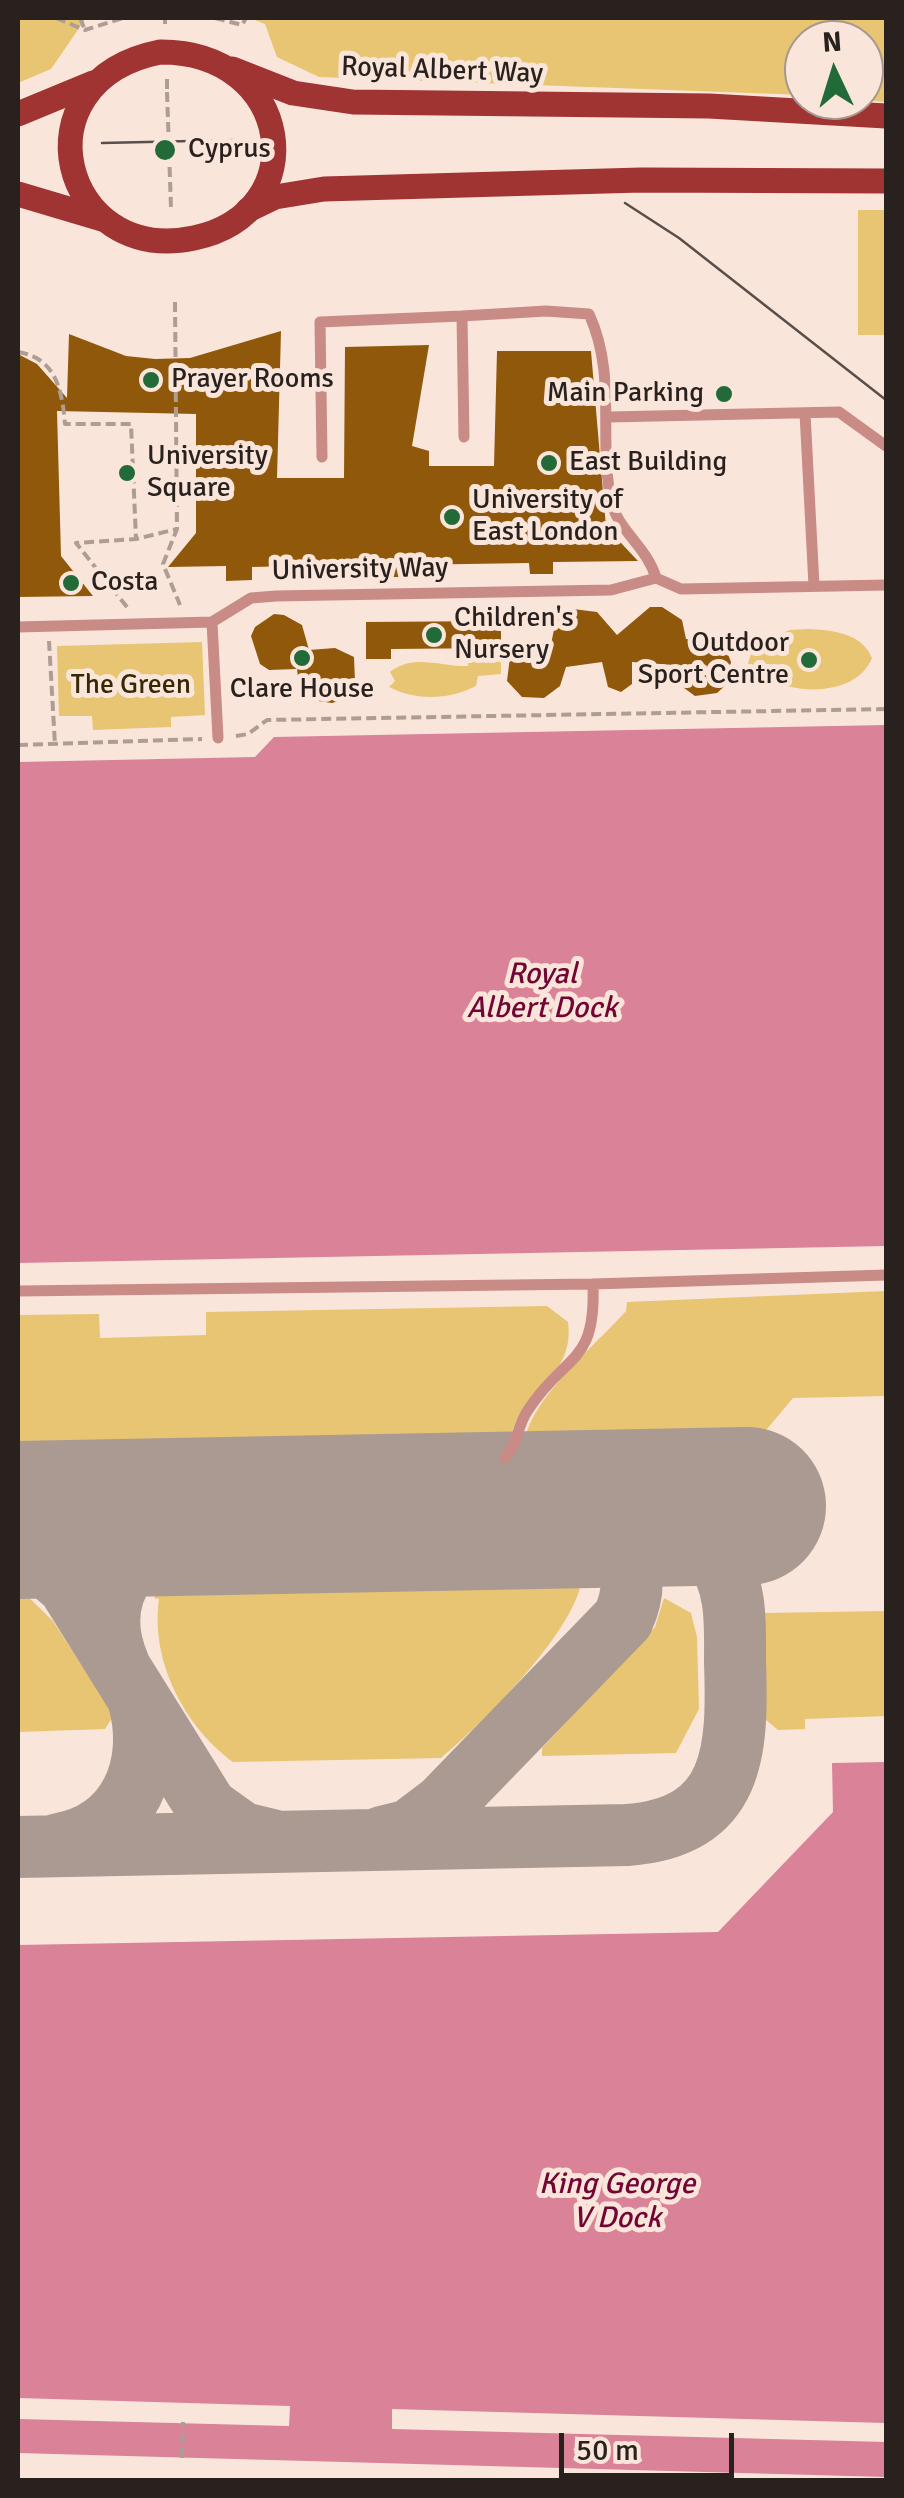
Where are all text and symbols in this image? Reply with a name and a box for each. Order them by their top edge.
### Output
north arrow [784,20,884,120]
text: N [821,24,843,60]
street label: Royal Albert Way [340,51,544,91]
place label: Cyprus [188,133,271,167]
marker: Cyprus [152,137,178,163]
place label: Prayer Rooms [171,363,334,397]
marker: Prayer Rooms [140,369,162,391]
place label: Main Parking [547,377,704,411]
marker: Main Parking [713,383,735,405]
place label: University Square [147,440,268,506]
place label: East Building [569,446,727,480]
marker: East Building [538,452,560,474]
marker: University Square [116,462,138,484]
place label: University of East London [472,484,623,550]
marker: University of East London [441,506,463,528]
street label: University Way [271,552,449,588]
place label: Costa [91,566,159,600]
marker: Costa [60,572,82,594]
place label: Children's Nursery [454,602,574,668]
marker: Children's Nursery [423,624,445,646]
place label: Outdoor Sport Centre [638,627,789,693]
marker: Clare House [291,647,313,669]
marker: Outdoor Sport Centre [798,649,820,671]
park label: The Green [71,669,191,703]
place label: Clare House [230,673,374,707]
water label: Royal Albert Dock [467,957,617,1028]
water label: King George V Dock [539,2167,695,2238]
scale bar [564,2413,739,2475]
text: 50 m [576,2432,639,2469]

